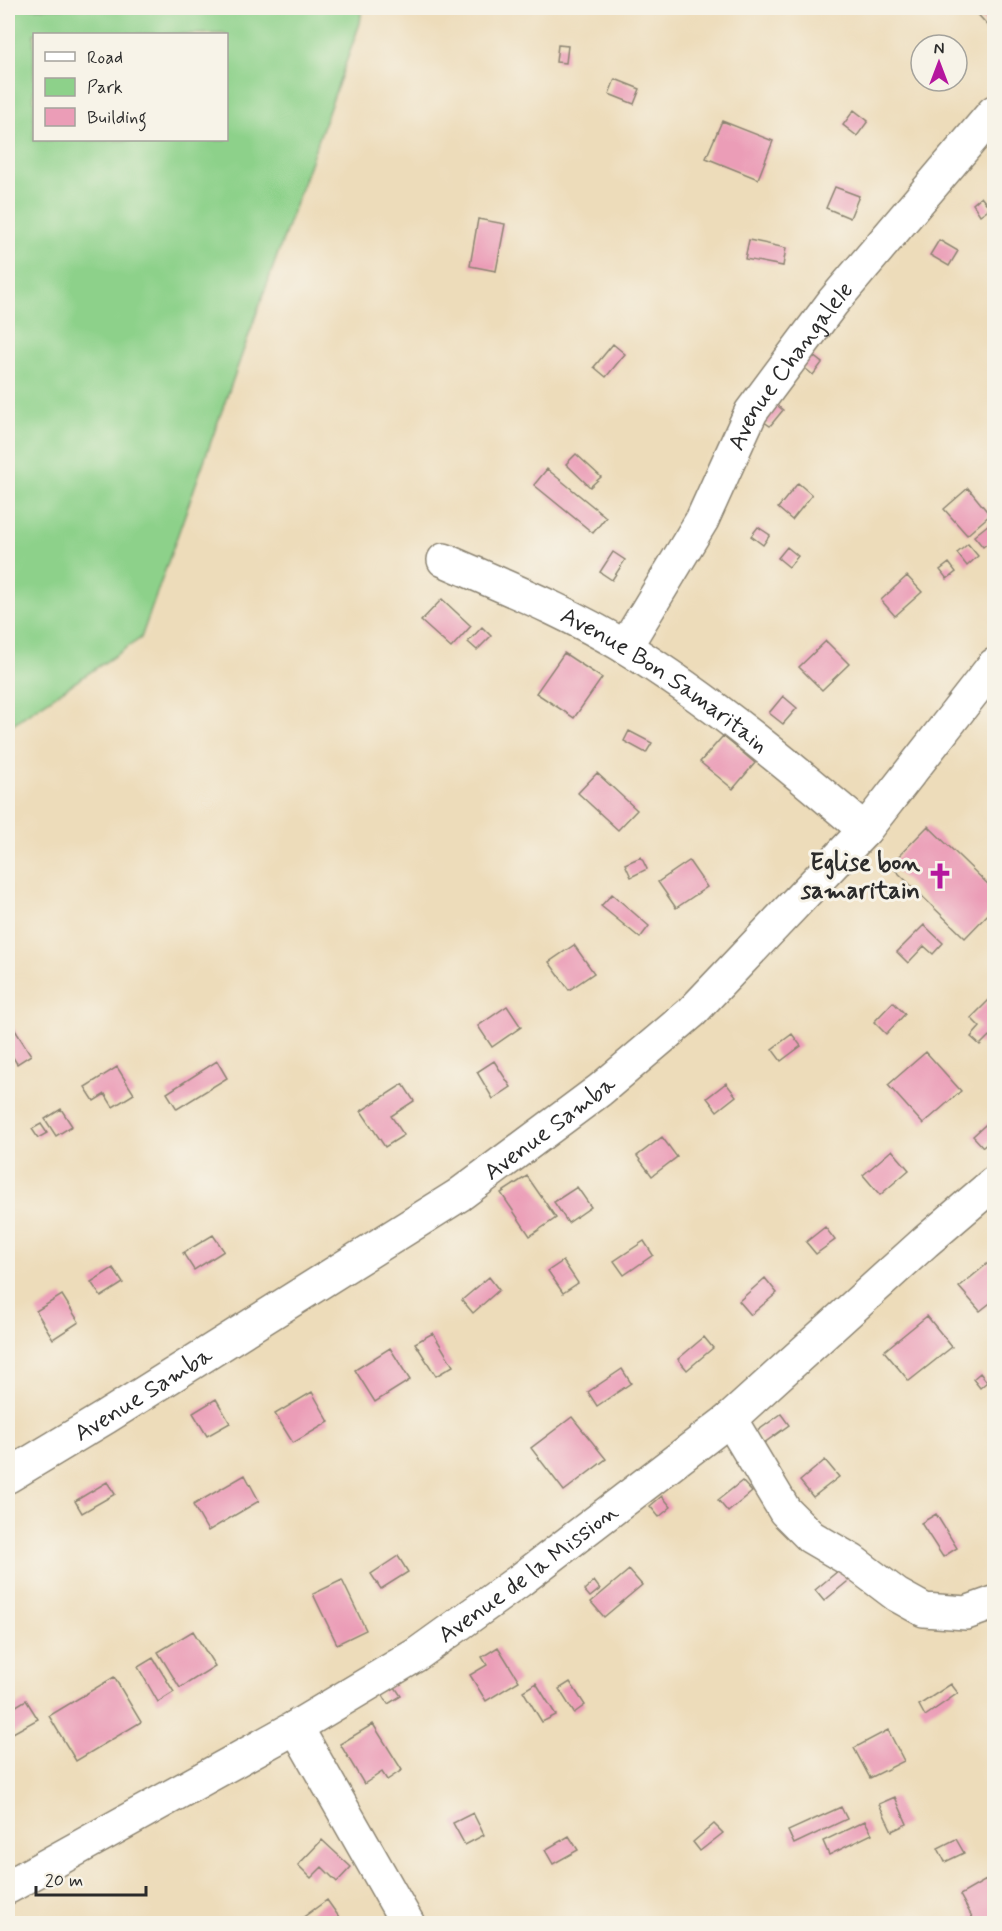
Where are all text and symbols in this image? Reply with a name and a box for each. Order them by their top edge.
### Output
legend [33,33,228,141]
north arrow [909,33,969,93]
text: N [934,39,944,60]
text: Road [87,46,123,70]
text: Park [87,76,123,100]
text: Building [87,106,147,132]
street label: Avenue Changalele [722,275,861,456]
street label: Avenue Bon Samaritain [555,600,774,761]
place label: Eglise bon samaritain [800,848,920,907]
church icon: Eglise bon samaritain [925,861,955,891]
street label: Avenue Samba [478,1069,623,1188]
street label: Avenue Samba [69,1340,219,1450]
street label: Avenue de la Mission [432,1497,625,1651]
scale bar [36,1859,146,1897]
text: 20 m [45,1869,83,1893]

